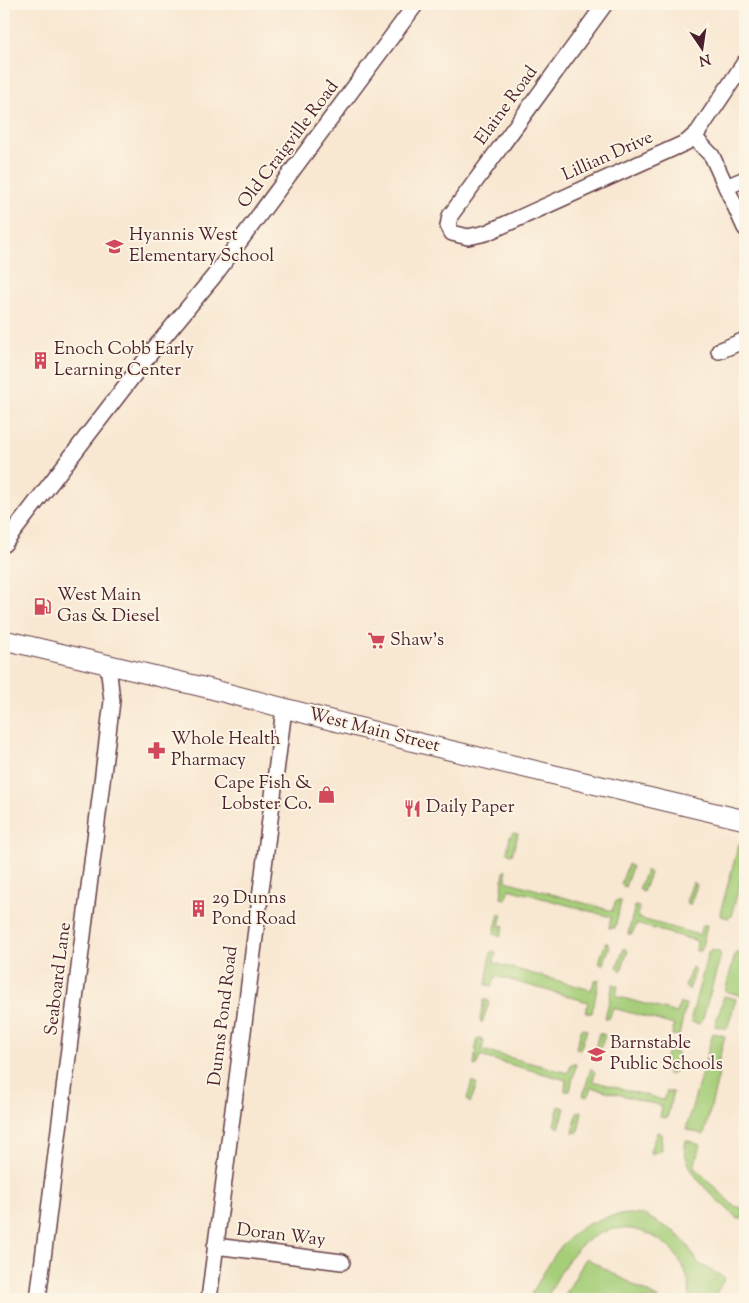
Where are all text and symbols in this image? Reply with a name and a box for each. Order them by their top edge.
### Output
north arrow [676,22,726,72]
text: N [697,48,712,70]
street label: Elaine Road [469,61,545,151]
street label: Old Craigville Road [232,76,346,214]
street label: Lillian Drive [558,125,658,189]
place label: Hyannis West Elementary School [129,223,274,270]
school or university icon: Hyannis West Elementary School [105,236,125,256]
place label: Enoch Cobb Early Learning Center [54,337,194,384]
building icon: Enoch Cobb Early Learning Center [30,350,50,370]
place label: West Main Gas & Diesel [57,583,160,630]
fuel station icon: West Main Gas & Diesel [33,596,53,616]
place label: Shaw's [390,628,444,654]
supermarket icon: Shaw's [366,631,386,651]
street label: West Main Street [306,702,442,760]
place label: Whole Health Pharmacy [171,727,281,774]
pharmacy icon: Whole Health Pharmacy [147,740,167,760]
place label: Cape Fish & Lobster Co. [214,771,312,818]
shop icon: Cape Fish & Lobster Co. [316,784,336,804]
place label: Daily Paper [426,795,515,821]
restaurant icon: Daily Paper [402,798,422,818]
place label: 29 Dunns Pond Road [212,886,296,933]
building icon: 29 Dunns Pond Road [188,899,208,919]
street label: Seaboard Lane [39,921,79,1037]
street label: Dunns Pond Road [203,944,245,1088]
place label: Barnstable Public Schools [610,1031,723,1078]
school or university icon: Barnstable Public Schools [586,1044,606,1064]
street label: Doran Way [235,1218,327,1254]

